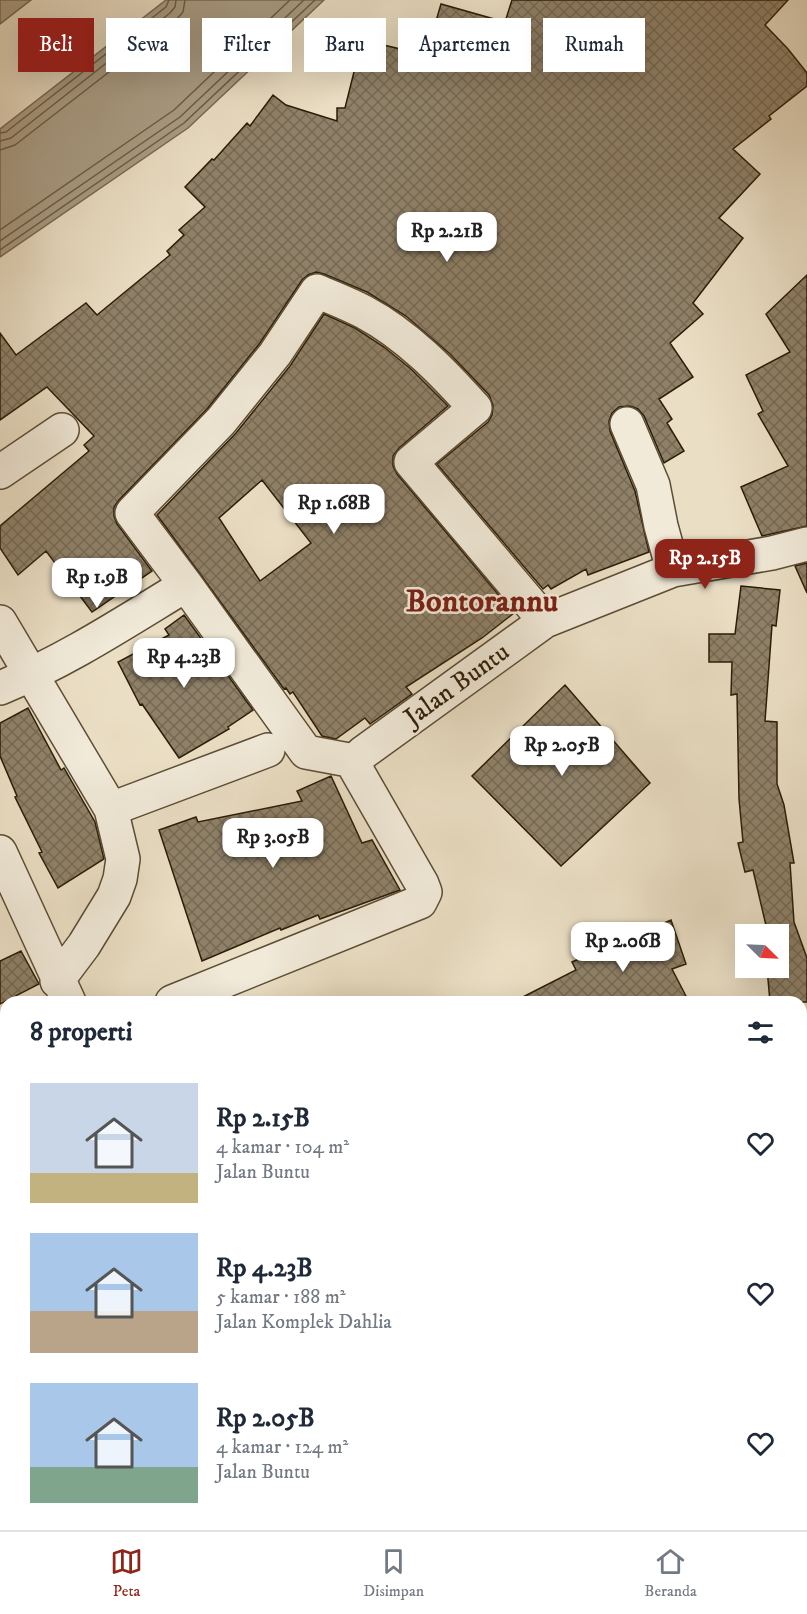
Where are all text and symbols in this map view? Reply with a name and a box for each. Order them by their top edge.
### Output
chip: Beli [18,18,94,72]
chip: Sewa [106,18,190,72]
chip: Filter [202,18,292,72]
chip: Baru [304,18,386,72]
chip: Apartemen [398,18,531,72]
chip: Rumah [543,18,645,72]
pin: Rp 2.21B [385,212,509,263]
text: Rp 2.21B [411,219,483,244]
pin: Rp 1.68B [272,484,396,535]
text: Rp 1.68B [298,491,370,516]
pin: Rp 2.15B [643,539,767,590]
text: Rp 2.15B [669,546,741,571]
pin: Rp 1.9B [42,558,152,609]
text: Rp 1.9B [66,565,128,590]
district label: Bontorannu [406,582,558,622]
street label: Jalan Buntu [396,636,516,735]
pin: Rp 4.23B [122,638,246,689]
text: Rp 4.23B [147,645,221,670]
pin: Rp 2.05B [500,726,624,777]
text: Rp 2.05B [524,733,600,758]
pin: Rp 3.05B [211,818,335,869]
text: Rp 3.05B [236,825,310,850]
pin: Rp 2.06B [561,922,685,973]
north arrow [735,924,789,978]
map controls [735,924,789,978]
text: Rp 2.06B [585,929,661,954]
text: 8 properti [30,1016,132,1049]
icon: filters [744,1016,777,1049]
text: Rp 2.15B [216,1102,310,1135]
icon: home [78,1107,150,1179]
icon: heart [744,1127,777,1160]
text: 4 kamar · 104 m² [216,1135,349,1160]
text: Jalan Buntu [216,1160,310,1185]
text: Rp 4.23B [216,1252,313,1285]
icon: home [78,1257,150,1329]
icon: heart [744,1277,777,1310]
text: 5 kamar · 188 m² [216,1285,346,1310]
text: Jalan Komplek Dahlia [216,1310,392,1335]
text: Rp 2.05B [216,1402,315,1435]
icon: home [78,1407,150,1479]
icon: heart [744,1427,777,1460]
text: 4 kamar · 124 m² [216,1435,348,1460]
text: Jalan Buntu [216,1460,310,1485]
tab: Peta [110,1545,143,1601]
tab: Disimpan [363,1545,424,1601]
tab: Beranda [644,1545,697,1601]

